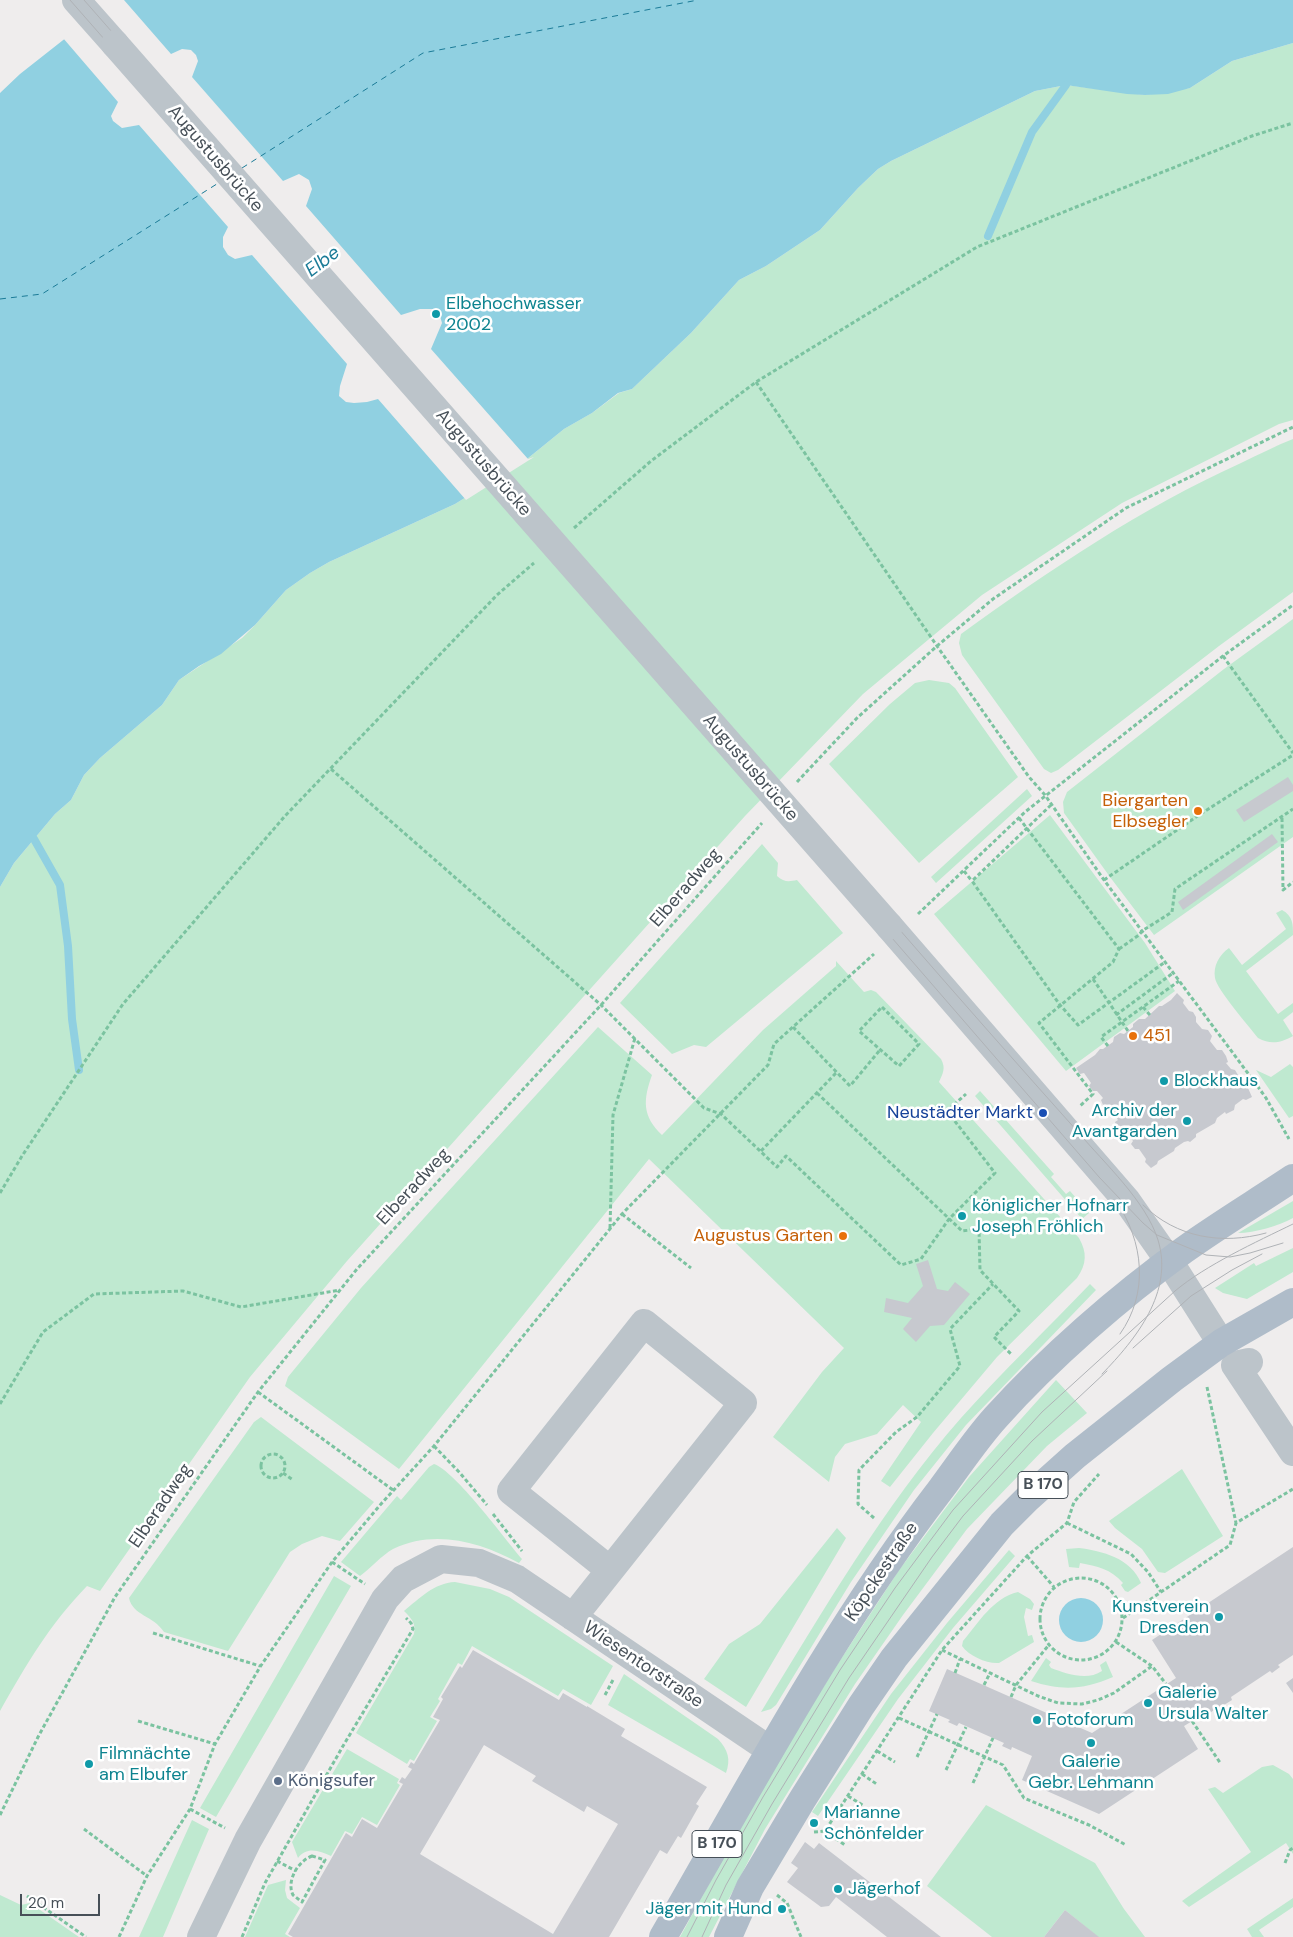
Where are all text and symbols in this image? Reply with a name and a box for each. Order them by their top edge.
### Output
street label: Augustusbrücke [163,101,267,217]
water label: Elbe [301,242,345,282]
place label: Elbehochwasser 2002 [446,293,582,336]
marker: Elbehochwasser 2002 [430,308,442,320]
street label: Augustusbrücke [431,405,535,521]
street label: Augustusbrücke [698,710,802,826]
place label: Biergarten Elbsegler [1102,790,1188,832]
marker: Biergarten Elbsegler [1192,805,1204,817]
street label: Elberadweg [646,844,726,932]
place label: 451 [1143,1025,1171,1047]
marker: 451 [1127,1030,1139,1042]
place label: Blockhaus [1174,1070,1258,1092]
marker: Blockhaus [1158,1075,1170,1087]
place label: Archiv der Avantgarden [1072,1100,1177,1142]
place label: Neustädter Markt [887,1102,1033,1124]
marker: Neustädter Markt [1037,1107,1049,1119]
marker: Archiv der Avantgarden [1181,1115,1193,1127]
street label: Elberadweg [373,1144,455,1230]
place label: königlicher Hofnarr Joseph Fröhlich [972,1195,1129,1238]
marker: königlicher Hofnarr Joseph Fröhlich [956,1210,968,1222]
place label: Augustus Garten [693,1225,833,1247]
marker: Augustus Garten [837,1230,849,1242]
street label: Elberadweg [125,1460,197,1552]
road number: B 170 [1018,1472,1068,1498]
street label: Köpckestraße [841,1518,923,1626]
place label: Kunstverein Dresden [1112,1596,1209,1638]
marker: Kunstverein Dresden [1213,1611,1225,1623]
street label: Wiesentorstraße [579,1617,707,1713]
place label: Galerie Ursula Walter [1158,1682,1268,1725]
marker: Galerie Ursula Walter [1142,1697,1154,1709]
place label: Fotoforum [1047,1709,1133,1731]
marker: Fotoforum [1031,1714,1043,1726]
marker: Galerie Gebr. Lehmann [1085,1737,1097,1749]
place label: Filmnächte am Elbufer [99,1743,191,1786]
place label: Galerie Gebr. Lehmann [1028,1751,1154,1794]
marker: Filmnächte am Elbufer [83,1758,95,1770]
place label: Königsufer [288,1770,375,1792]
marker: Königsufer [272,1775,284,1787]
place label: Marianne Schönfelder [824,1802,924,1845]
marker: Marianne Schönfelder [808,1817,820,1829]
road number: B 170 [692,1830,742,1858]
place label: Jägerhof [848,1878,921,1900]
marker: Jägerhof [832,1883,844,1895]
scale bar [22,1884,102,1916]
text: 20 m [28,1893,64,1913]
place label: Jäger mit Hund [645,1898,772,1920]
marker: Jäger mit Hund [776,1903,788,1915]

